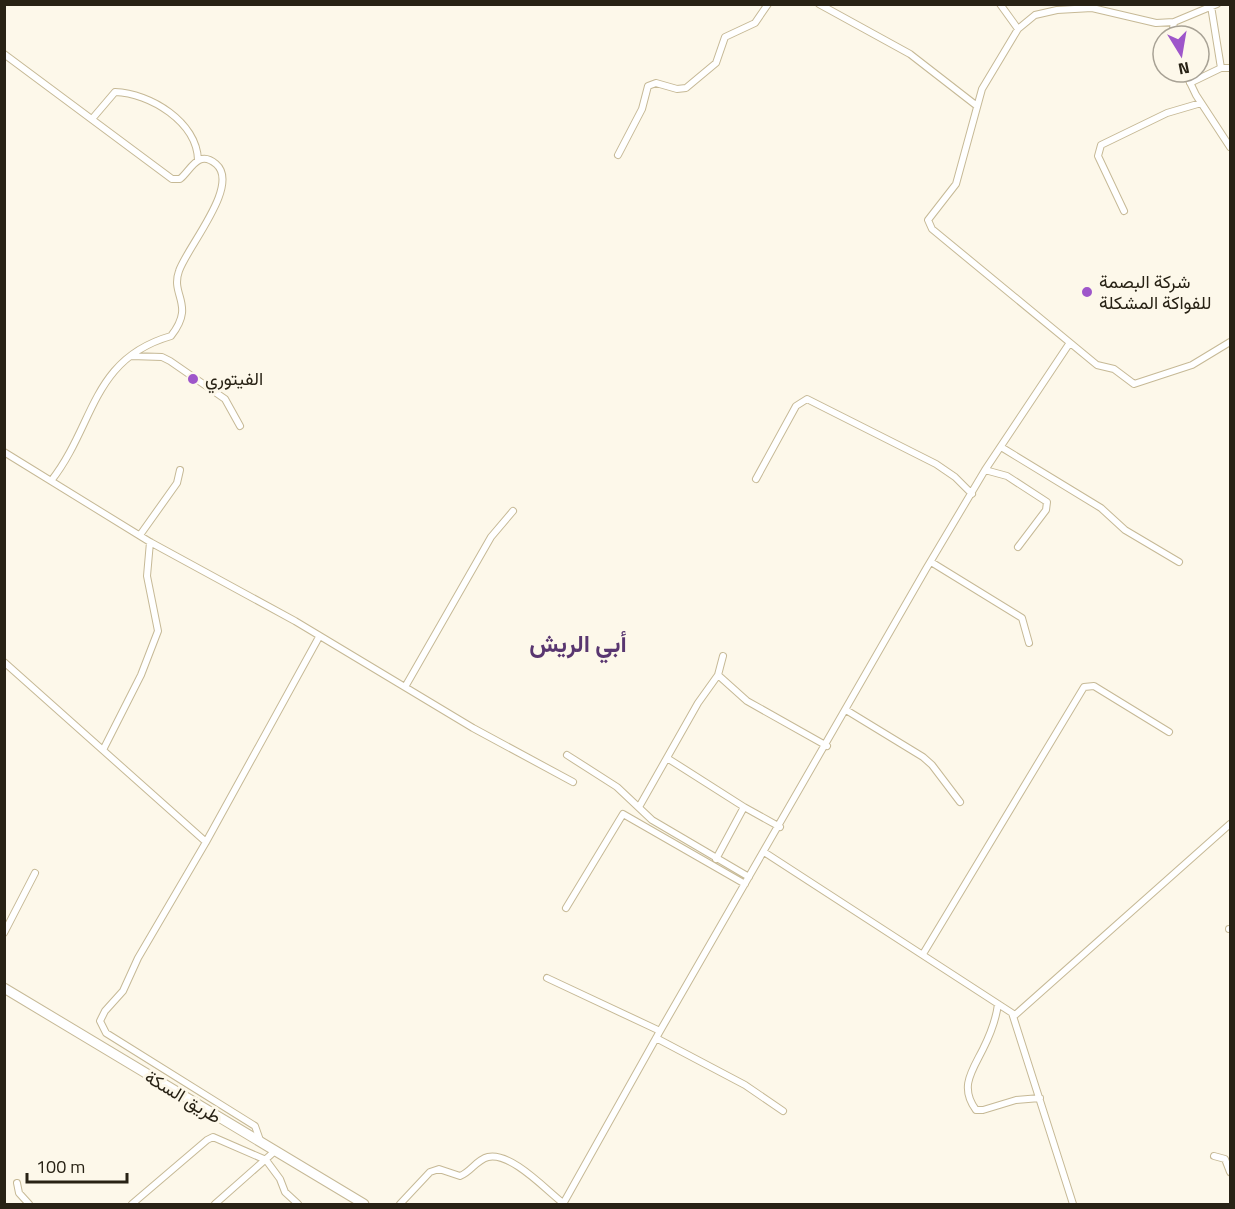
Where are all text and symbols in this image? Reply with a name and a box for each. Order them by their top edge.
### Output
north arrow [1151,24,1211,84]
text: N [1176,56,1192,82]
place label: شركة البصمة للفواكة المشكلة [1099,268,1211,316]
marker: شركة البصمة للفواكة المشكلة [1080,285,1094,299]
place label: الفيتوري [205,365,263,394]
marker: الفيتوري [186,372,200,386]
district label: أبي الريش [529,625,627,664]
street label: طريق السكة [140,1063,227,1130]
scale bar [27,1146,128,1184]
text: 100 m [36,1153,85,1180]

